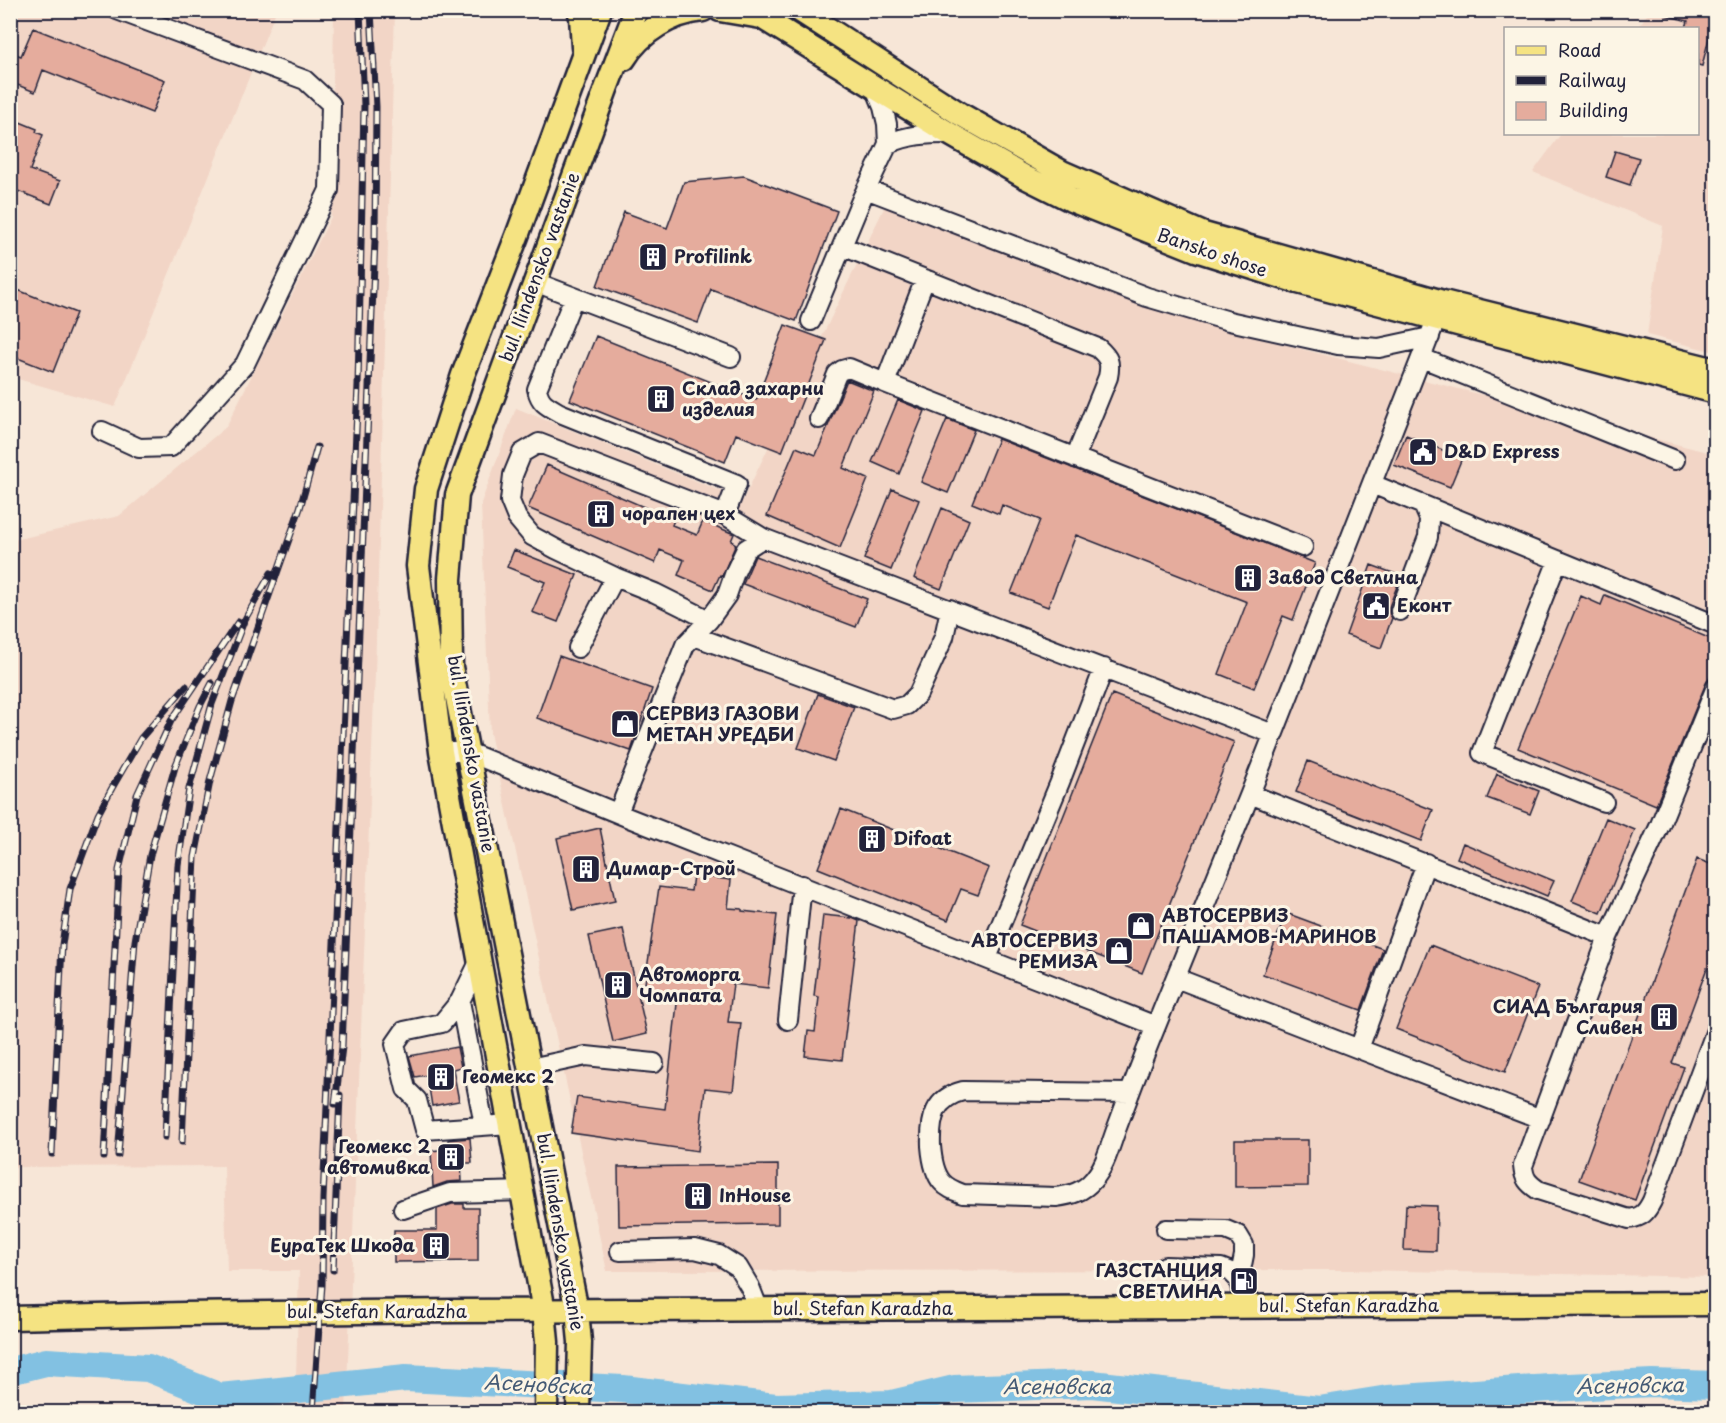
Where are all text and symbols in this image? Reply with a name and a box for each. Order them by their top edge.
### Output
legend [1504,27,1699,135]
text: Road [1558,36,1602,63]
text: Railway [1558,66,1626,93]
text: Building [1558,96,1628,123]
street label: bul. Ilindensko vastanie [492,168,585,365]
street label: Bansko shose [1154,220,1271,283]
building icon: Profilink [637,241,669,273]
place label: Profilink [674,242,752,269]
place label: Склад захарни изделия [682,374,824,422]
building icon: Склад захарни изделия [645,383,677,415]
public building icon: D&D Express [1407,436,1439,468]
place label: D&D Express [1444,437,1560,464]
building icon: чорапен цех [585,498,617,530]
place label: чорапен цех [622,499,735,526]
building icon: Завод Светлина [1232,562,1264,594]
place label: Завод Светлина [1268,563,1419,590]
public building icon: Еконт [1360,590,1392,622]
place label: Еконт [1397,591,1452,618]
street label: bul. Ilindensko vastanie [442,653,503,855]
place label: СЕРВИЗ ГАЗОВИ МЕТАН УРЕДБИ [646,699,799,747]
shop icon: СЕРВИЗ ГАЗОВИ МЕТАН УРЕДБИ [609,708,641,740]
building icon: Difoat [856,823,888,855]
place label: Difoat [893,824,952,851]
building icon: Димар-Строй [570,853,602,885]
place label: Димар-Строй [606,854,736,881]
place label: АВТОСЕРВИЗ ПАШАМОВ-МАРИНОВ [1161,901,1377,949]
shop icon: АВТОСЕРВИЗ ПАШАМОВ-МАРИНОВ [1125,910,1157,942]
place label: АВТОСЕРВИЗ РЕМИЗА [970,926,1098,974]
shop icon: АВТОСЕРВИЗ РЕМИЗА [1103,935,1135,967]
place label: Автоморга Чомпата [639,960,741,1008]
building icon: Автоморга Чомпата [602,969,634,1001]
place label: СИАД България Сливен [1493,992,1643,1040]
building icon: СИАД България Сливен [1648,1001,1680,1033]
building icon: Геомекс 2 [425,1061,457,1093]
place label: Геомекс 2 [462,1062,554,1089]
street label: bul. Ilindensko vastanie [531,1131,592,1333]
place label: Геомекс 2 автомивка [327,1132,430,1180]
building icon: Геомекс 2 автомивка [435,1141,467,1173]
building icon: InHouse [682,1180,714,1212]
place label: InHouse [719,1181,791,1208]
building icon: ЕураТек Шкода [420,1230,452,1262]
place label: ЕураТек Шкода [270,1231,415,1258]
place label: ГАЗСТАНЦИЯ СВЕТЛИНА [1095,1256,1223,1304]
fuel station icon: ГАЗСТАНЦИЯ СВЕТЛИНА [1228,1265,1260,1297]
street label: bul. Stefan Karadzha [1259,1291,1440,1318]
street label: bul. Stefan Karadzha [773,1294,954,1321]
street label: bul. Stefan Karadzha [287,1297,468,1324]
water label: Асеновска [483,1366,593,1402]
water label: Асеновска [1576,1369,1685,1401]
water label: Асеновска [1003,1371,1111,1401]

